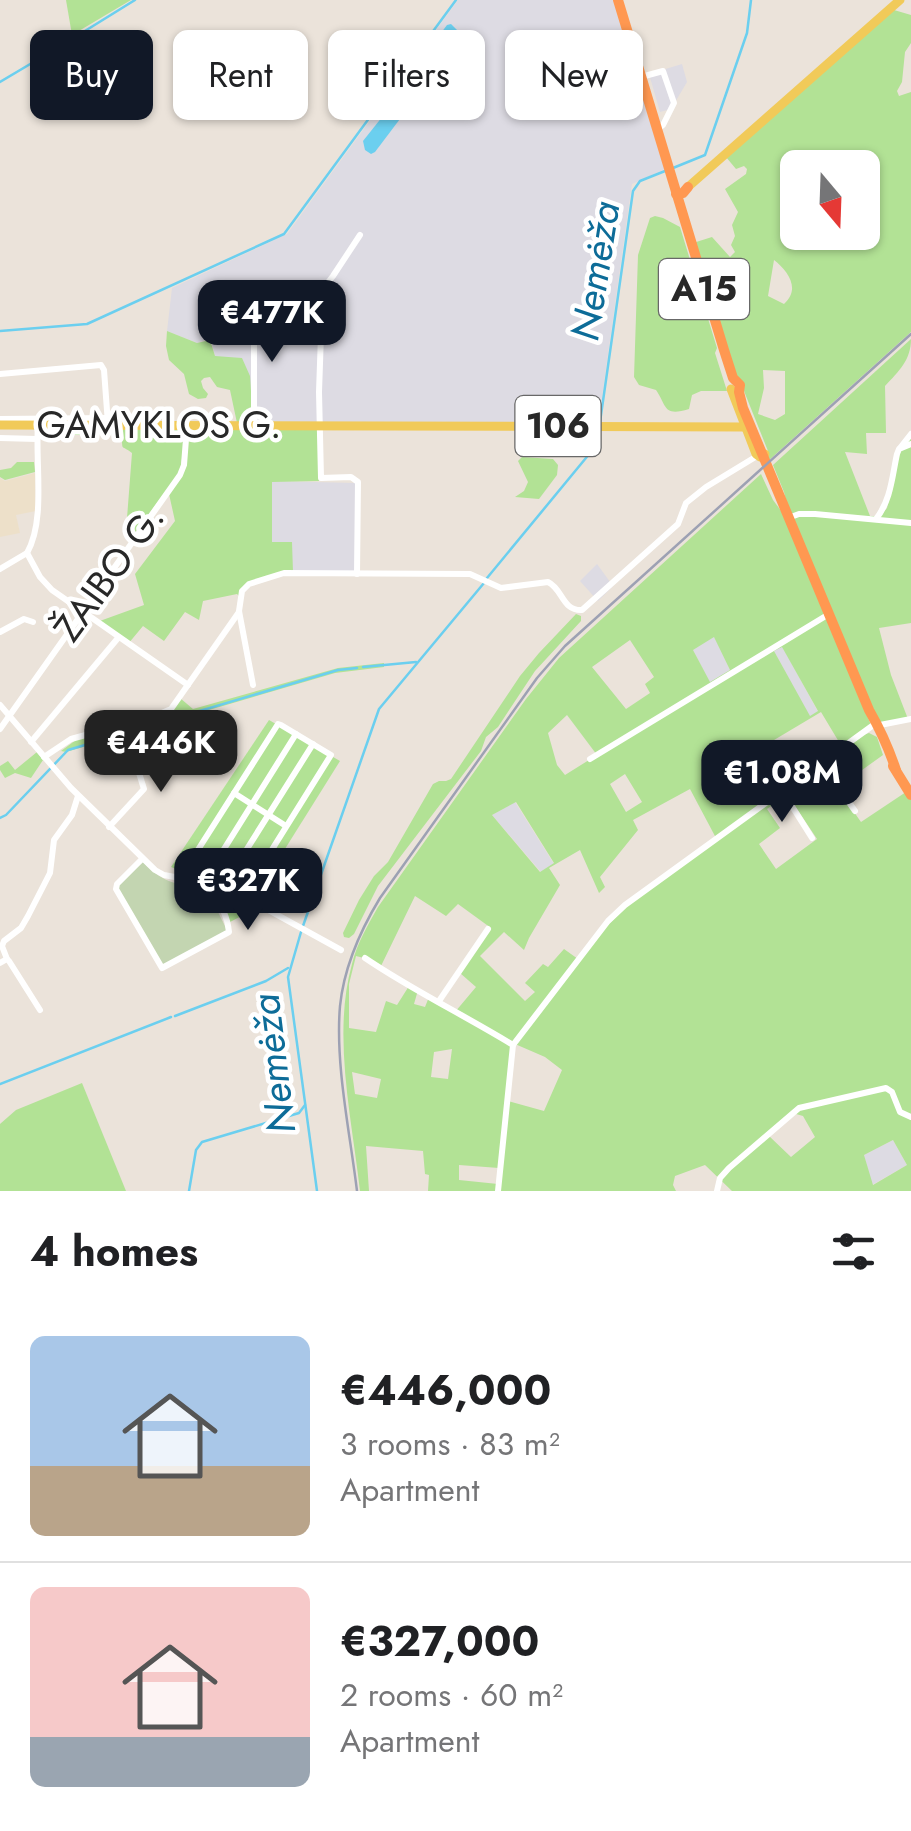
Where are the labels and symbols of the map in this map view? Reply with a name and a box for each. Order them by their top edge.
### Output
north arrow [780,150,880,250]
water label: Nemėža [555,197,635,345]
road number: A15 [659,259,749,319]
pin: €477K [202,280,342,365]
road number: 106 [516,396,600,456]
street label: GAMYKLOS G. [37,397,281,452]
street label: ŽAIBO G. [40,493,177,653]
pin: €446K [91,710,231,795]
pin: €1.08M [701,740,863,825]
pin: €327K [178,848,318,933]
water label: Nemėža [236,991,310,1137]

